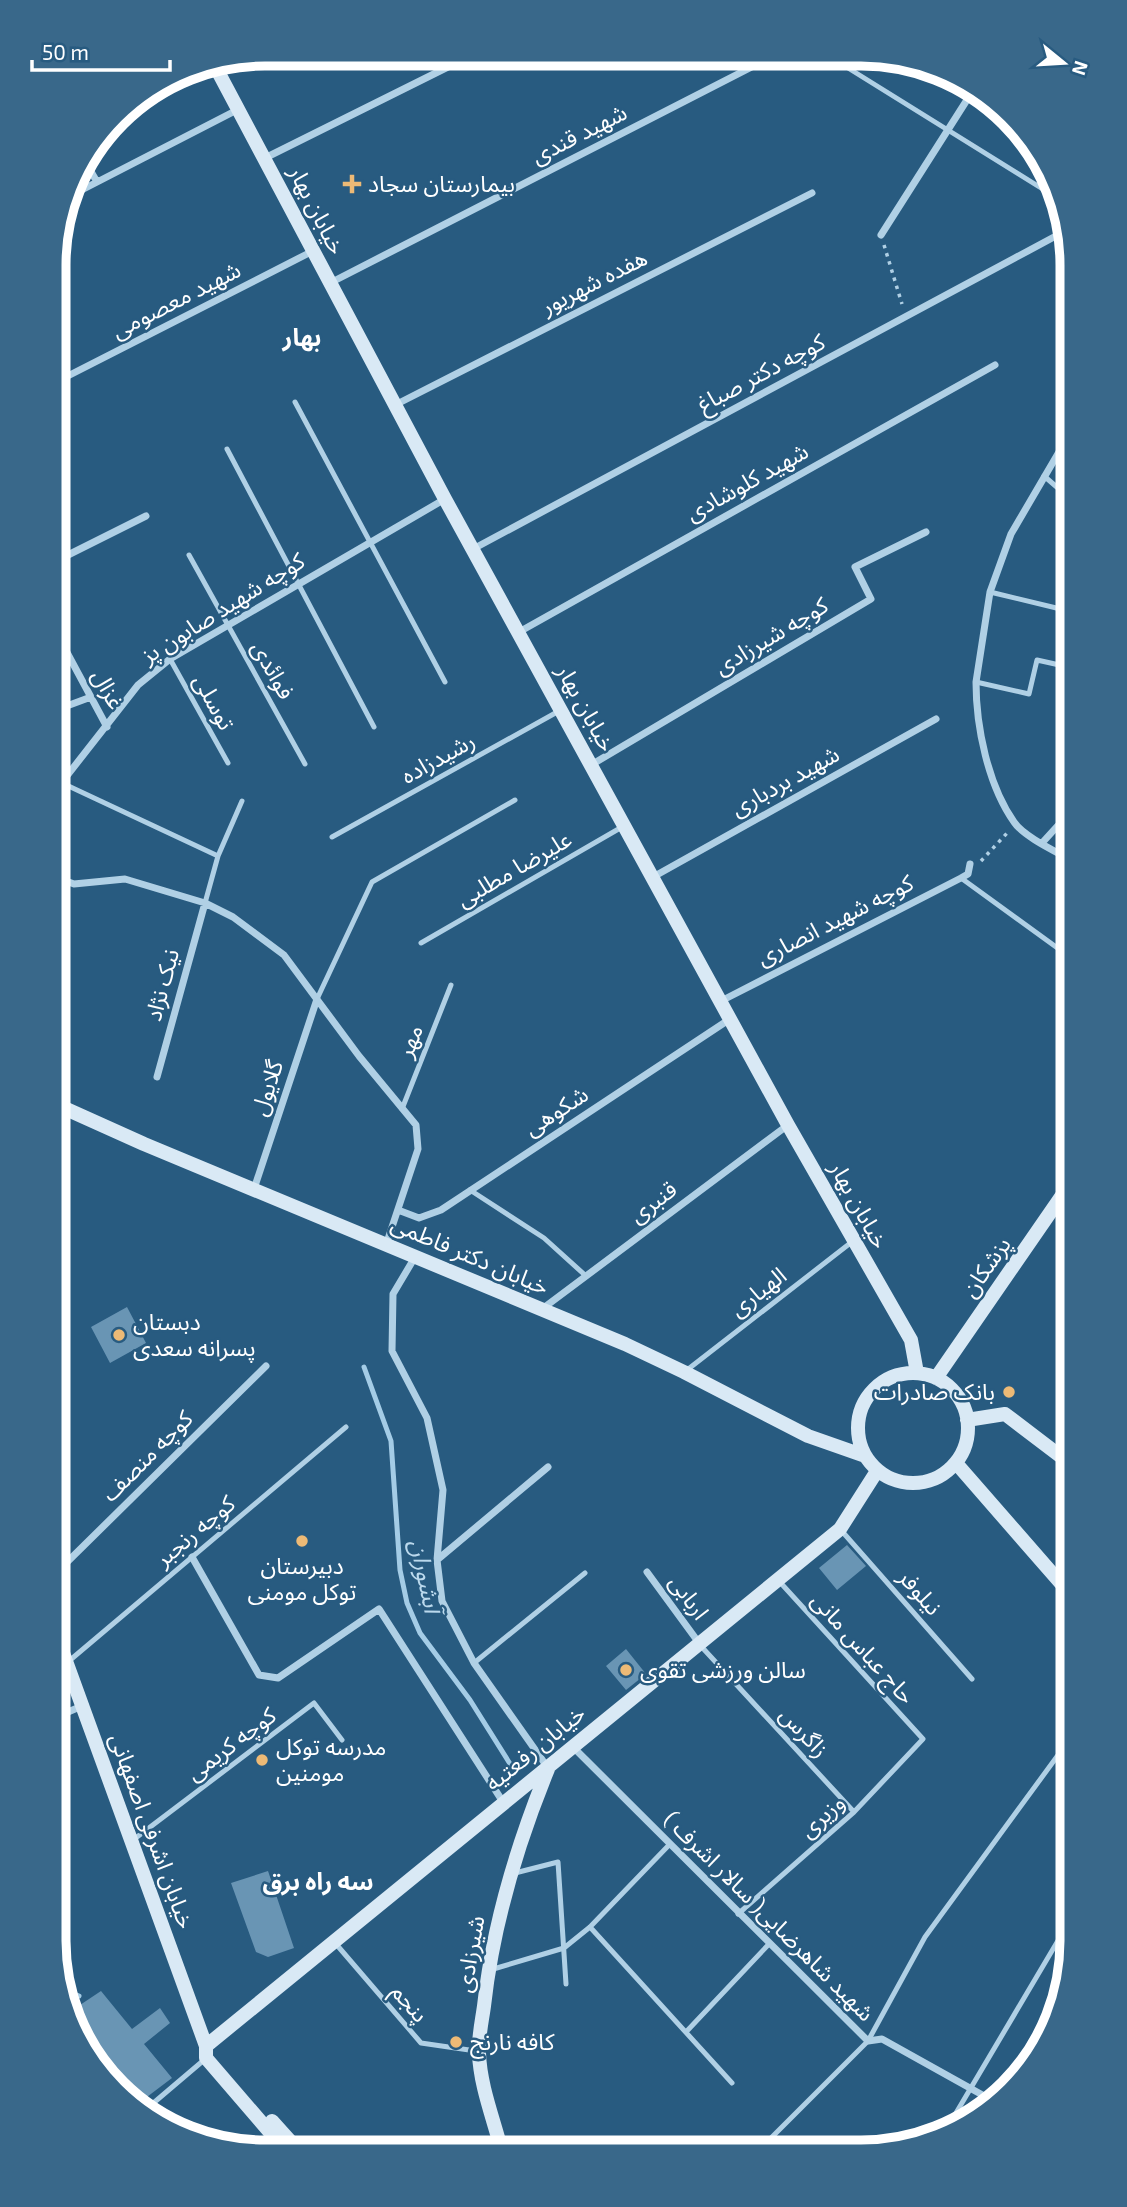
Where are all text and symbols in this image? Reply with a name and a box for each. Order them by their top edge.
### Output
scale bar [32,28,170,72]
north arrow [1029,28,1099,98]
text: 50 m [42,39,89,64]
text: N [1068,58,1094,78]
street label: شهید قندی [526,97,631,169]
street label: خیابان بهار [282,160,352,259]
place label: بیمارستان سجاد [368,169,515,198]
marker: بیمارستان سجاد [342,174,362,194]
street label: هفده شهریور [535,242,652,321]
street label: شهید معصومی [106,255,245,345]
district label: بهار [282,322,321,352]
street label: کوچه دکتر صباغ [692,327,831,421]
street label: شهید کلوشادی [680,436,813,527]
street label: کوچه شهید صابون پز [135,545,311,671]
street label: کوچه شیرزادی [709,590,834,682]
street label: فوائدی [246,635,301,704]
street label: خیابان بهار [550,658,622,757]
street label: غزال [86,664,131,714]
street label: توسلی [187,669,242,735]
street label: رشیدزاده [396,725,480,790]
street label: شهید بردباری [725,739,844,822]
street label: علیرضا مطلبی [451,824,577,913]
street label: کوچه شهید انصاری [752,867,919,972]
street label: نیک نژاد [138,946,185,1024]
street label: مهر [390,1020,429,1062]
street label: گلایول [244,1056,289,1119]
street label: شکوهی [518,1079,593,1142]
street label: خیابان بهار [823,1155,895,1254]
street label: قنبری [623,1174,682,1229]
street label: خیابان دکتر فاطمی [387,1208,553,1301]
street label: پزشکان [954,1231,1018,1303]
street label: الهیاری [723,1260,792,1323]
place label: دبستان پسرانه سعدی [133,1307,256,1363]
marker: دبستان پسرانه سعدی [111,1327,127,1343]
place label: بانک صادرات [874,1377,995,1406]
marker: بانک صادرات [1001,1384,1017,1400]
street label: کوچه منصف [95,1404,199,1508]
street label: کوچه رنجبر [148,1488,242,1574]
marker: دبیرستان توکل مومنی [294,1533,310,1549]
water label: آبشوران [404,1536,449,1620]
place label: دبیرستان توکل مومنی [248,1551,357,1606]
street label: نیلوفر [892,1562,948,1621]
street label: اربابی [663,1568,716,1625]
street label: حاج عباس مانی [803,1586,921,1712]
place label: سالن ورزشی تقوی [640,1655,806,1684]
marker: سالن ورزشی تقوی [618,1662,634,1678]
street label: خیابان رفعتیه [479,1698,591,1797]
street label: کوچه کریمی [180,1700,282,1788]
street label: زاگرس [774,1700,835,1763]
street label: خیابان اشرفی اصفهانی [104,1729,201,1933]
place label: مدرسه توکل مومنین [276,1732,386,1787]
marker: مدرسه توکل مومنین [254,1752,270,1768]
street label: وزیری [793,1788,851,1844]
street label: شهید شاهرضایی( سالار اشرف ) [658,1804,881,2027]
district label: سه راه برق [262,1866,374,1896]
street label: شیرزادی [448,1913,491,1995]
street label: پنجم [383,1977,435,2030]
place label: کافه نارنج [470,2027,555,2059]
marker: کافه نارنج [448,2034,464,2050]

